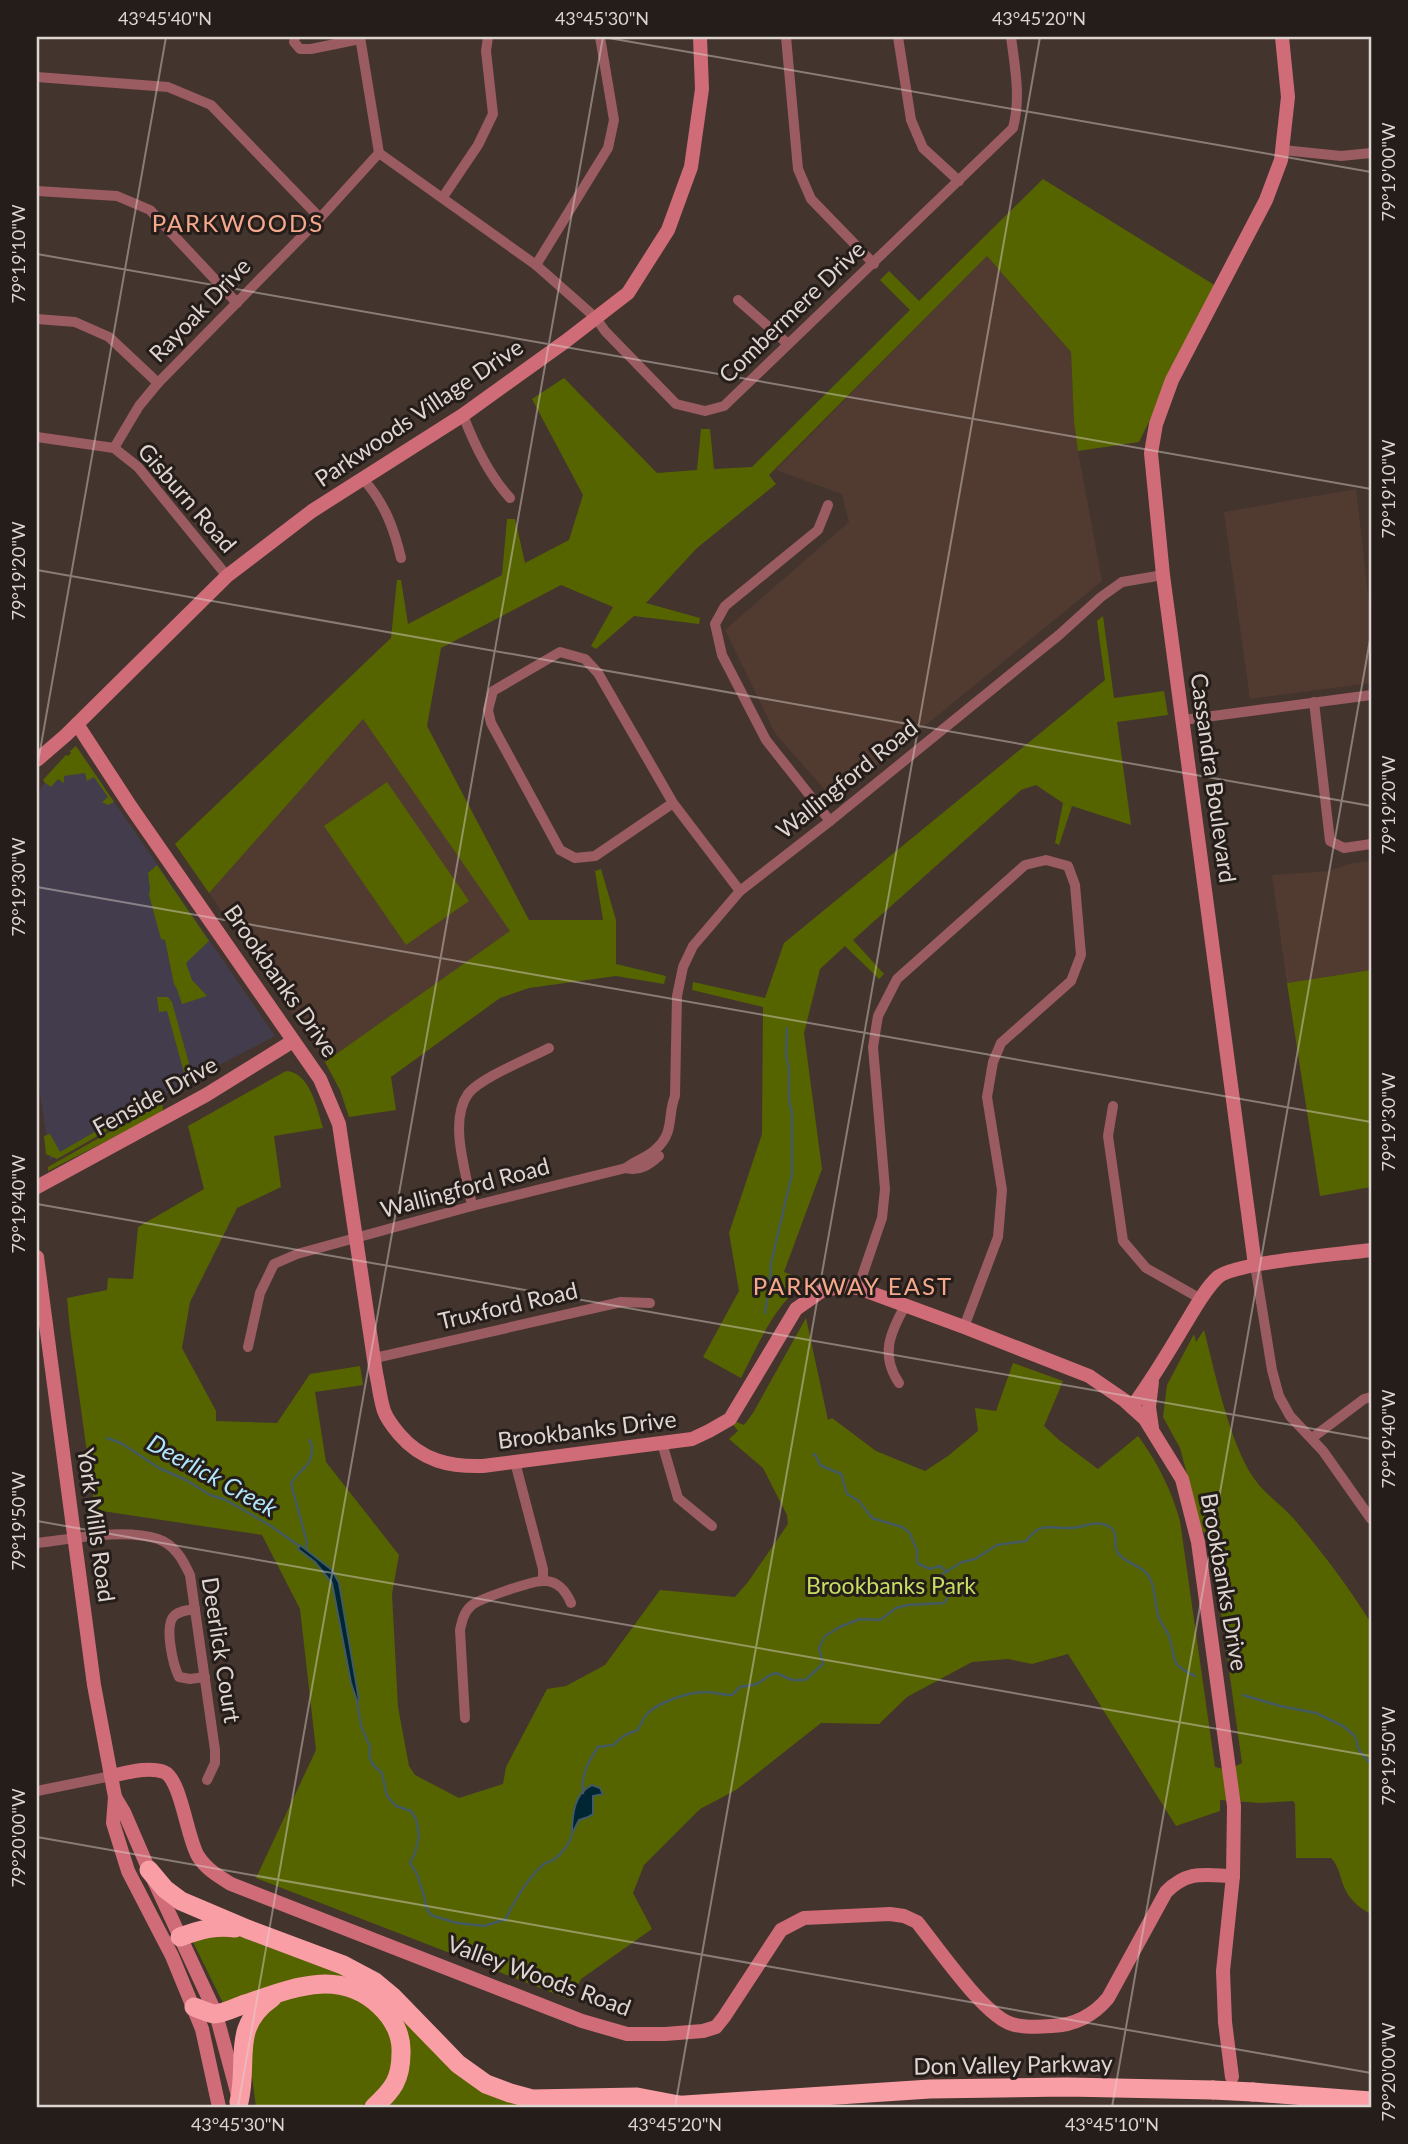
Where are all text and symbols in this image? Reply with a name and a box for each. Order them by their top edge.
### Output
text: 43°45'40"N [118,7,212,29]
text: 43°45'30"N [555,7,649,29]
text: 43°45'20"N [992,7,1086,29]
text: 79°19'00"W [1377,122,1399,222]
text: 79°19'10"W [7,204,29,304]
district label: PARKWOODS [152,208,324,237]
street label: Combermere Drive [712,234,870,388]
street label: Rayoak Drive [143,251,256,367]
street label: Parkwoods Village Drive [309,332,528,492]
street label: Gisburn Road [133,437,243,558]
text: 79°19'10"W [1377,439,1399,539]
text: 79°19'20"W [7,521,29,621]
street label: Cassandra Boulevard [1185,671,1243,884]
street label: Wallingford Road [770,713,923,844]
text: 79°19'20"W [1377,755,1399,855]
text: 79°19'30"W [7,837,29,937]
street label: Brookbanks Drive [219,899,345,1062]
street label: Fenside Drive [87,1049,222,1141]
text: 79°19'30"W [1377,1072,1399,1172]
street label: Wallingford Road [377,1151,552,1223]
text: 79°19'40"W [7,1154,29,1254]
district label: PARKWAY EAST [753,1271,953,1300]
street label: Truxford Road [435,1275,580,1335]
text: 79°19'40"W [1377,1389,1399,1489]
street label: Brookbanks Drive [496,1404,678,1454]
water label: Deerlick Creek [143,1427,283,1523]
street label: York Mills Road [72,1446,122,1604]
text: 79°19'50"W [7,1471,29,1571]
street label: Brookbanks Drive [1196,1491,1254,1673]
park label: Brookbanks Park [806,1571,976,1599]
street label: Deerlick Court [197,1575,247,1725]
text: 79°19'50"W [1377,1706,1399,1806]
text: 79°20'00"W [7,1788,29,1888]
street label: Valley Woods Road [444,1929,635,2021]
text: 79°20'00"W [1377,2022,1399,2122]
street label: Don Valley Parkway [913,2048,1113,2080]
text: 43°45'30"N [191,2113,285,2135]
text: 43°45'20"N [628,2113,722,2135]
text: 43°45'10"N [1065,2113,1159,2135]

